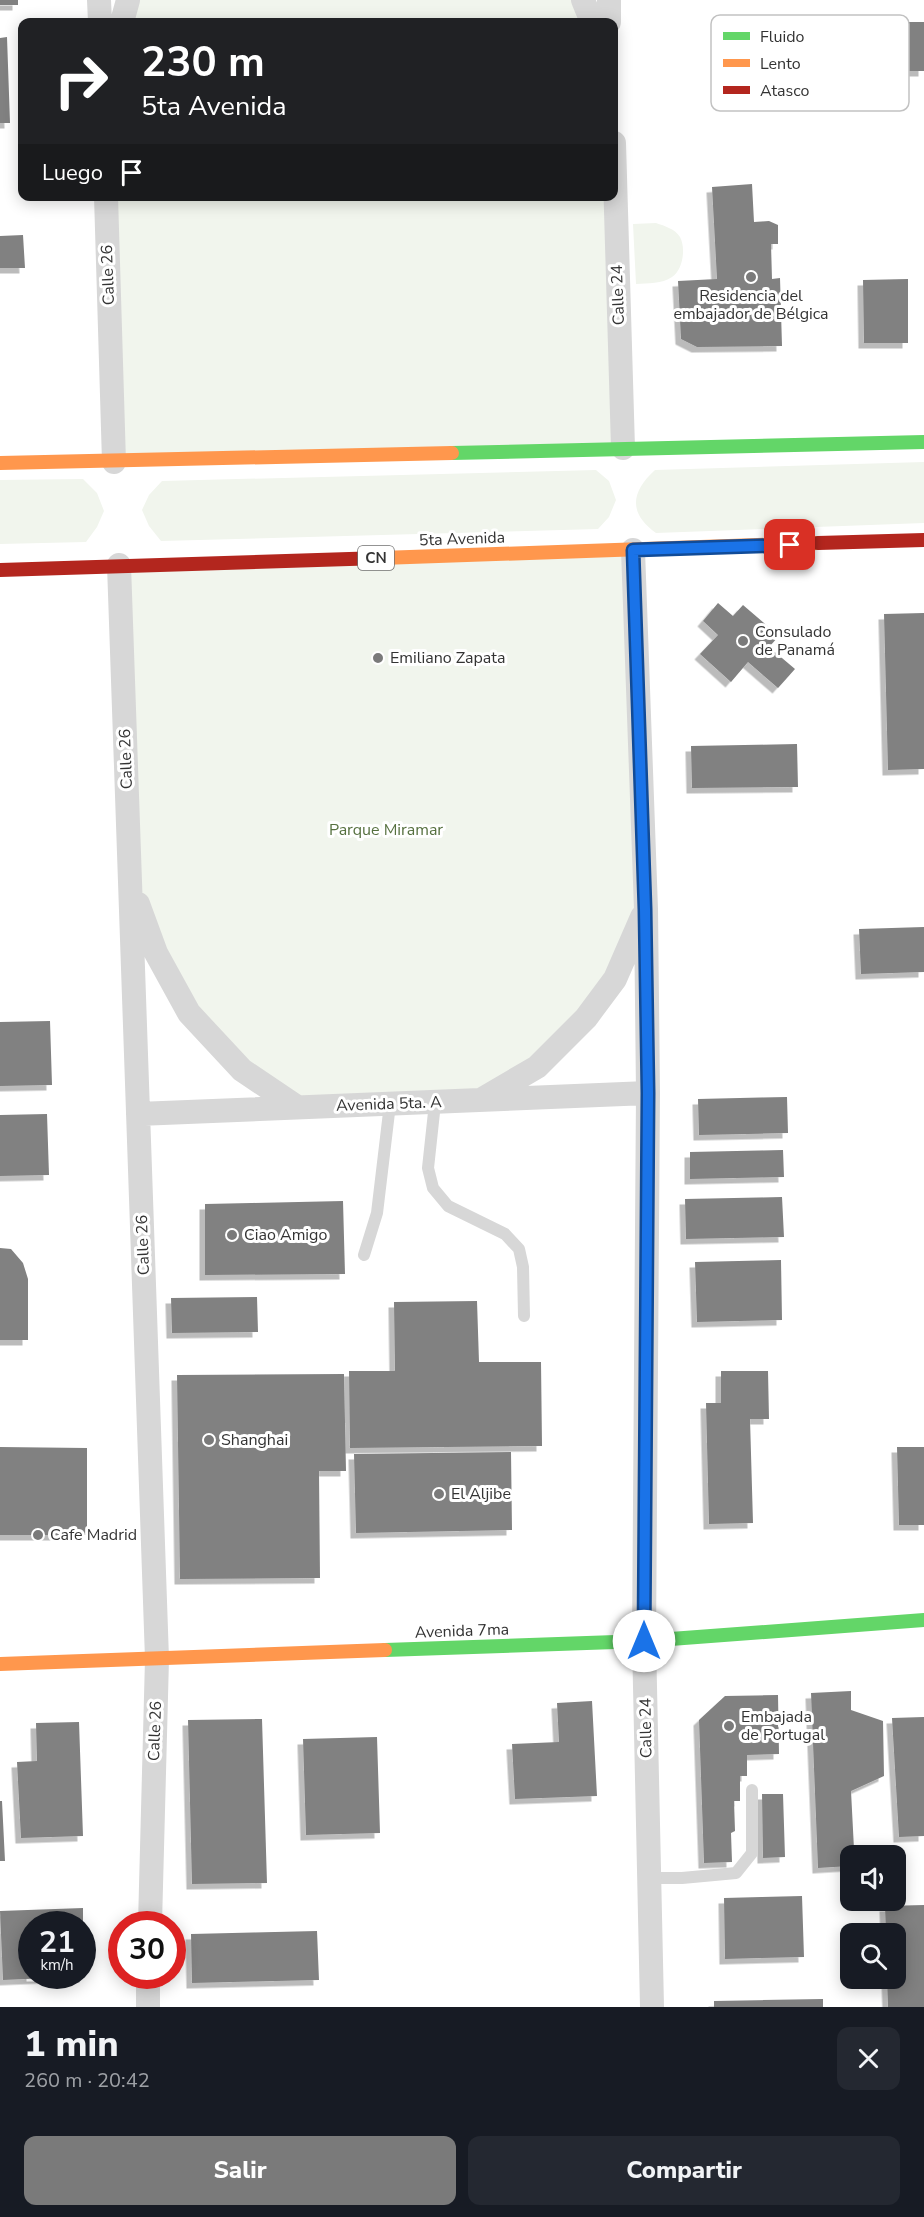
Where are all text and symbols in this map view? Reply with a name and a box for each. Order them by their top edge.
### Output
legend [711,15,909,111]
text: Fluido [760,26,805,48]
text: 230 m [141,34,265,91]
icon: right [42,42,120,120]
text: Lento [760,53,801,75]
text: Atasco [760,80,809,102]
text: 5ta Avenida [141,88,287,125]
icon: arrive [115,156,148,189]
text: Luego [42,158,103,188]
street label: Calle 26 [96,245,120,305]
street label: Calle 24 [606,264,630,325]
marker: Residencia del embajador de Bélgica [744,270,758,284]
place label: Residencia del embajador de Bélgica [673,285,829,325]
pin [764,519,815,570]
street label: 5ta Avenida [419,527,505,551]
icon: arrive [773,528,806,561]
road number: CN [358,546,394,570]
place label: Consulado de Panamá [755,621,835,661]
marker: Consulado de Panamá [736,634,750,648]
place label: Emiliano Zapata [390,647,505,669]
marker: Emiliano Zapata [371,651,385,665]
street label: Calle 26 [114,729,138,789]
park label: Parque Miramar [329,819,443,841]
street label: Avenida 5ta. A [336,1091,443,1117]
street label: Calle 26 [131,1215,155,1275]
place label: Ciao Amigo [244,1224,327,1246]
marker: Ciao Amigo [225,1228,239,1242]
place label: Shanghai [221,1429,288,1451]
marker: Shanghai [202,1433,216,1447]
place label: El Aljibe [451,1483,511,1505]
marker: El Aljibe [432,1487,446,1501]
place label: Cafe Madrid [50,1524,137,1546]
marker: Cafe Madrid [31,1528,45,1542]
position arrow [612,1609,676,1673]
street label: Avenida 7ma [414,1618,510,1644]
street label: Calle 24 [634,1697,658,1758]
street label: Calle 26 [143,1701,167,1761]
place label: Embajada de Portugal [741,1706,825,1746]
marker: Embajada de Portugal [722,1719,736,1733]
map controls [840,1845,906,1989]
button: sound [840,1845,906,1911]
speed limit sign: 30 [108,1911,186,1989]
text: 21 [39,1922,75,1963]
button: search [840,1923,906,1989]
text: km/h [40,1955,74,1975]
text: 1 min [24,2020,119,2069]
button: close [837,2027,900,2090]
text: 260 m · 20:42 [24,2067,150,2094]
button: Salir [24,2136,456,2205]
button: Compartir [468,2136,900,2205]

